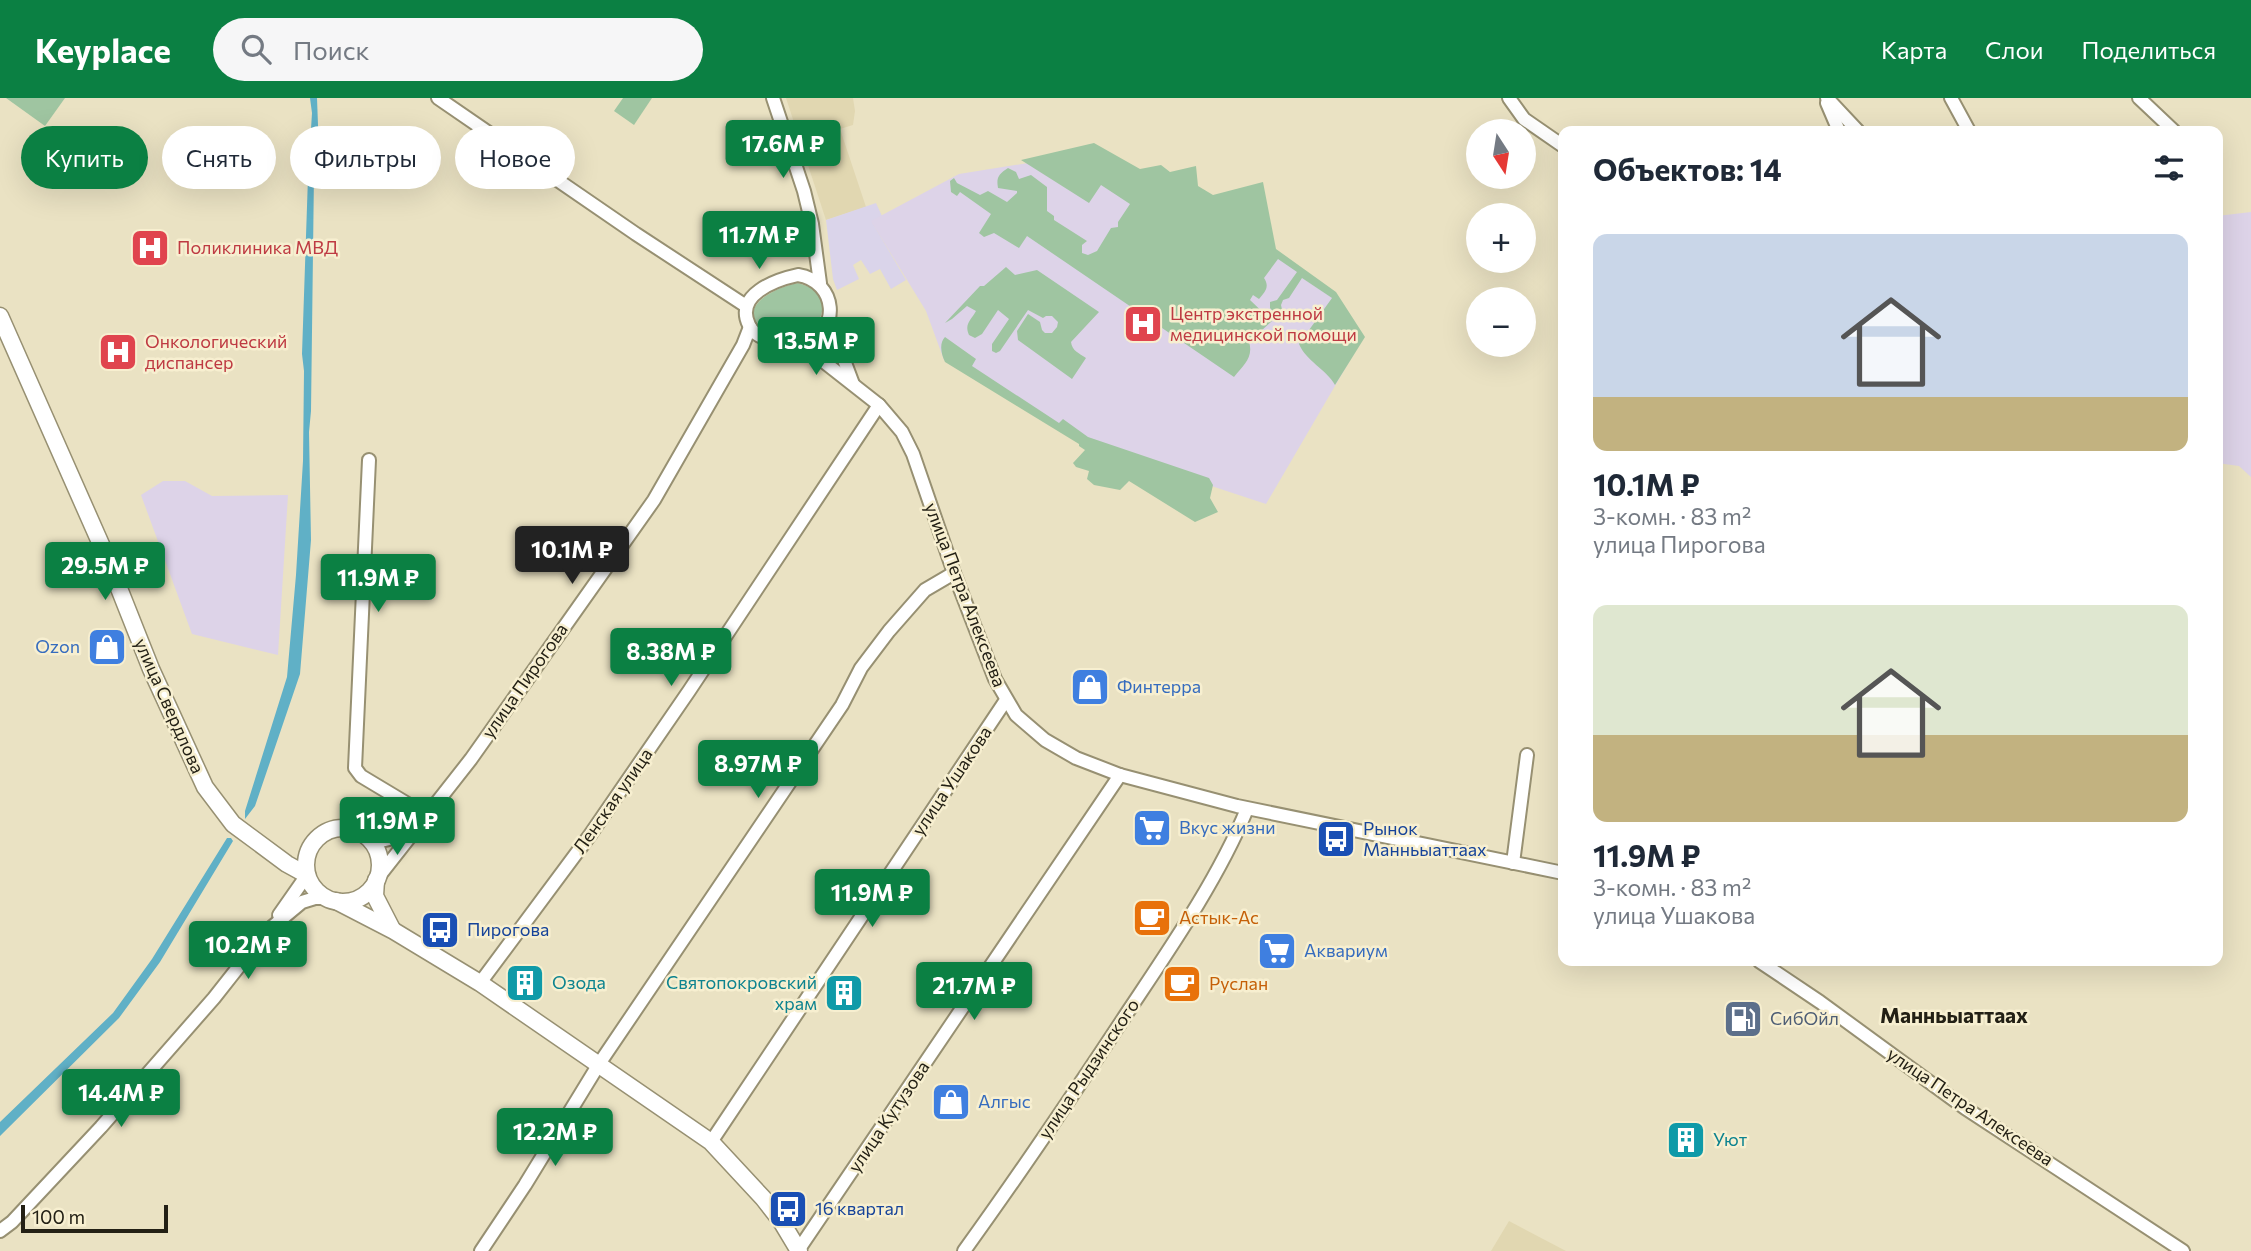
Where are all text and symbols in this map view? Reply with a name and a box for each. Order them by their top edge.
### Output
search box [213,18,703,81]
text: Keyplace [35,29,171,70]
icon: search [237,30,275,68]
text: Поиск [293,34,370,65]
text: Карта [1881,35,1947,64]
text: Слои [1985,35,2043,64]
text: Поделиться [2081,35,2216,64]
north arrow [1466,119,1536,189]
map controls [1466,119,1536,357]
pin: 17.6M ₽ [718,120,848,180]
chip: Купить [21,126,148,189]
chip: Снять [162,126,276,189]
chip: Фильтры [290,126,441,189]
chip: Новое [455,126,575,189]
text: 17.6M ₽ [742,129,824,157]
icon: filters [2150,149,2188,187]
text: Объектов: 14 [1593,150,1782,187]
button: + [1466,203,1536,273]
pin: 11.7M ₽ [694,212,824,271]
text: 11.7M ₽ [718,220,800,248]
hospital icon: Поликлиника МВД [129,227,171,269]
place label: Поликлиника МВД [177,236,338,258]
icon: home [1828,279,1954,405]
button: − [1466,287,1536,357]
place label: Центр экстренной медицинской помощи [1170,302,1357,345]
hospital icon: Центр экстренной медицинской помощи [1122,303,1164,345]
pin: 13.5M ₽ [751,317,881,377]
text: 13.5M ₽ [774,326,858,354]
place label: Онкологический диспансер [145,330,287,373]
hospital icon: Онкологический диспансер [97,331,139,373]
text: 10.1M ₽ [1593,465,1700,502]
street label: улица Петра Алексеева [921,499,1011,690]
text: 3-комн. · 83 m² [1593,502,1751,530]
pin: 10.1M ₽ [507,526,637,586]
text: улица Пирогова [1593,530,1766,558]
text: 10.1M ₽ [531,535,613,563]
pin: 29.5M ₽ [40,542,170,602]
text: 29.5M ₽ [61,551,149,579]
pin: 11.9M ₽ [313,554,443,614]
text: 11.9M ₽ [337,563,419,591]
street label: улица Пирогова [476,619,572,742]
shop icon: Ozon [86,626,128,668]
pin: 8.38M ₽ [606,628,736,688]
place label: Ozon [35,635,80,657]
street label: улица Свердлова [130,635,210,777]
text: 8.38M ₽ [626,637,716,665]
icon: home [1828,650,1954,776]
shop icon: Финтерра [1069,666,1111,708]
place label: Финтерра [1117,675,1201,697]
street label: улица Ушакова [907,722,996,839]
pin: 8.97M ₽ [693,740,823,800]
street label: Ленская улица [568,744,657,857]
text: 8.97M ₽ [714,749,802,777]
pin: 11.9M ₽ [332,798,462,857]
text: 11.9M ₽ [356,806,438,834]
supermarket icon: Вкус жизни [1131,807,1173,849]
place label: Вкус жизни [1179,816,1275,838]
place label: Рынок Манньыаттаах [1363,817,1487,860]
bus stop icon: Рынок Манньыаттаах [1315,818,1357,860]
text: 11.9M ₽ [1593,836,1701,873]
pin: 11.9M ₽ [807,870,937,929]
text: 3-комн. · 83 m² [1593,873,1751,901]
text: 11.9M ₽ [831,878,913,906]
cafe icon: Астык-Ас [1131,897,1173,939]
text: улица Ушакова [1593,901,1755,929]
place label: Астык-Ас [1179,906,1259,928]
bus stop icon: Пирогова [419,909,461,951]
place label: Пирогова [467,918,549,940]
pin: 10.2M ₽ [183,922,313,981]
text: 10.2M ₽ [205,930,291,958]
supermarket icon: Аквариум [1256,930,1298,972]
place label: Аквариум [1304,939,1388,961]
building icon: Озода [504,962,546,1004]
pin: 21.7M ₽ [909,962,1039,1022]
cafe icon: Руслан [1161,963,1203,1005]
place label: Озода [552,971,606,993]
place label: Святопокровский храм [666,971,817,1014]
text: 21.7M ₽ [932,971,1016,999]
building icon: Святопокровский храм [823,972,865,1014]
place label: Руслан [1209,972,1268,994]
street label: улица Рыдзинского [1033,994,1143,1143]
fuel station icon: СибОйл [1722,998,1764,1040]
district label: Манньыаттаах [1880,1002,2028,1027]
place label: СибОйл [1770,1007,1839,1029]
street label: улица Петра Алексеева [1883,1042,2058,1170]
street label: улица Кутузова [843,1057,934,1176]
pin: 14.4M ₽ [56,1070,186,1129]
text: 14.4M ₽ [78,1078,164,1106]
shop icon: Алгыс [930,1081,972,1123]
place label: Алгыс [978,1090,1031,1112]
pin: 12.2M ₽ [490,1108,620,1168]
text: 12.2M ₽ [513,1117,597,1145]
building icon: Уют [1665,1119,1707,1161]
place label: Уют [1713,1128,1748,1150]
bus stop icon: 16 квартал [767,1188,809,1230]
place label: 16 квартал [815,1197,904,1219]
scale bar [21,1202,168,1234]
text: 100 m [32,1205,85,1228]

